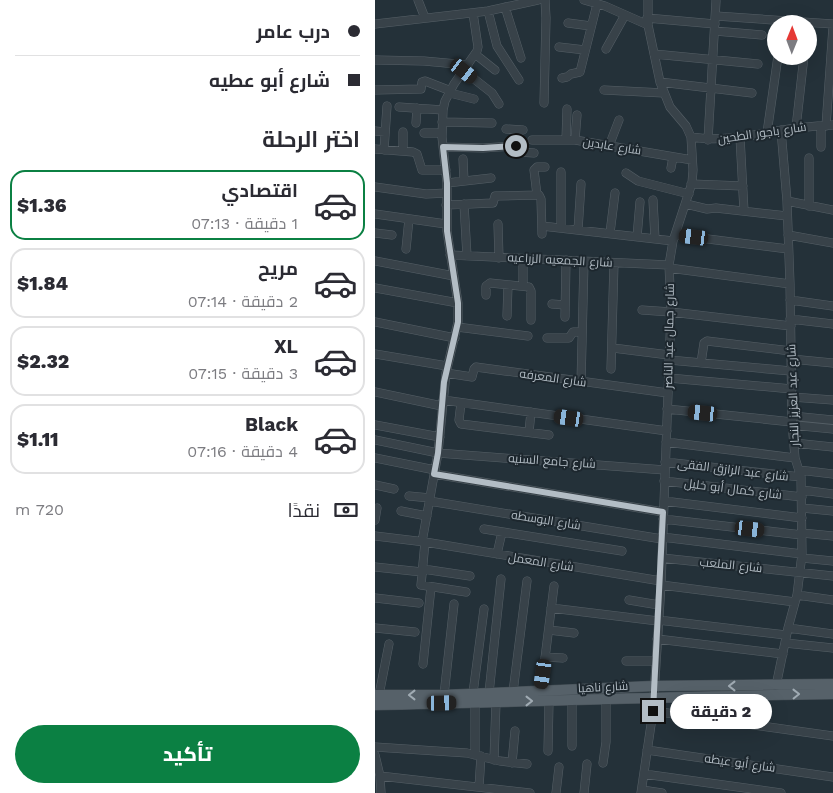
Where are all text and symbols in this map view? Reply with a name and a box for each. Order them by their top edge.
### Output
north arrow [767,15,817,65]
map controls [767,15,817,65]
text: درب عامر [256,20,330,43]
car [447,56,480,86]
text: شارع أبو عطيه [209,69,330,92]
street label: شارع باجور الطحين [717,120,808,147]
text: اختر الرحلة [262,127,360,152]
street label: شارع عابدين [582,134,642,159]
route start [505,135,527,157]
text: اقتصادي [222,179,298,202]
icon: car [313,183,358,228]
text: $1.36 [17,194,67,217]
text: 1 دقيقة · 07:13 [191,214,298,233]
car [678,228,709,246]
street label: شارع الجمعيه الزراعيه [507,250,613,271]
text: مريح [258,257,298,280]
icon: car [313,261,358,306]
text: $1.84 [17,272,68,295]
street label: شارع جمال عبد الناصر [661,283,678,390]
text: 2 دقيقة · 07:14 [188,292,298,311]
text: XL [274,335,298,358]
icon: car [313,339,358,384]
street label: شارع عبد العزيز النجار [784,344,803,447]
text: $2.32 [17,350,69,373]
text: 3 دقيقة · 07:15 [188,364,298,383]
street label: شارع المعرفه [519,366,587,391]
car [687,404,718,422]
car [553,408,584,428]
text: Black [245,413,298,436]
icon: car [313,417,358,462]
text: $1.11 [17,428,59,451]
text: 4 دقيقة · 07:16 [187,442,298,461]
street label: شارع جامع السنيه [508,451,596,472]
street label: شارع عبد الرازق الفقى [676,456,789,485]
street label: شارع كمال أبو خليل [683,475,783,503]
icon: cash [332,496,360,524]
text: نقدًا [288,499,320,522]
text: 720 m [15,500,64,519]
street label: شارع البوسطه [510,508,582,533]
car [734,520,765,538]
street label: شارع المعمل [507,550,575,575]
street label: شارع الملعب [699,555,763,576]
car [533,658,552,690]
street label: شارع ناهيا [577,679,629,696]
one-way arrow [728,681,736,691]
one-way arrow [792,689,800,699]
one-way arrow [408,690,416,700]
callout: 2 دقيقة [671,694,773,728]
car [426,695,457,711]
one-way arrow [525,696,533,707]
route end [642,700,664,722]
text: 2 دقيقة [691,702,751,721]
button: تأكيد [15,725,360,783]
street label: شارع أبو عيطه [704,750,777,776]

